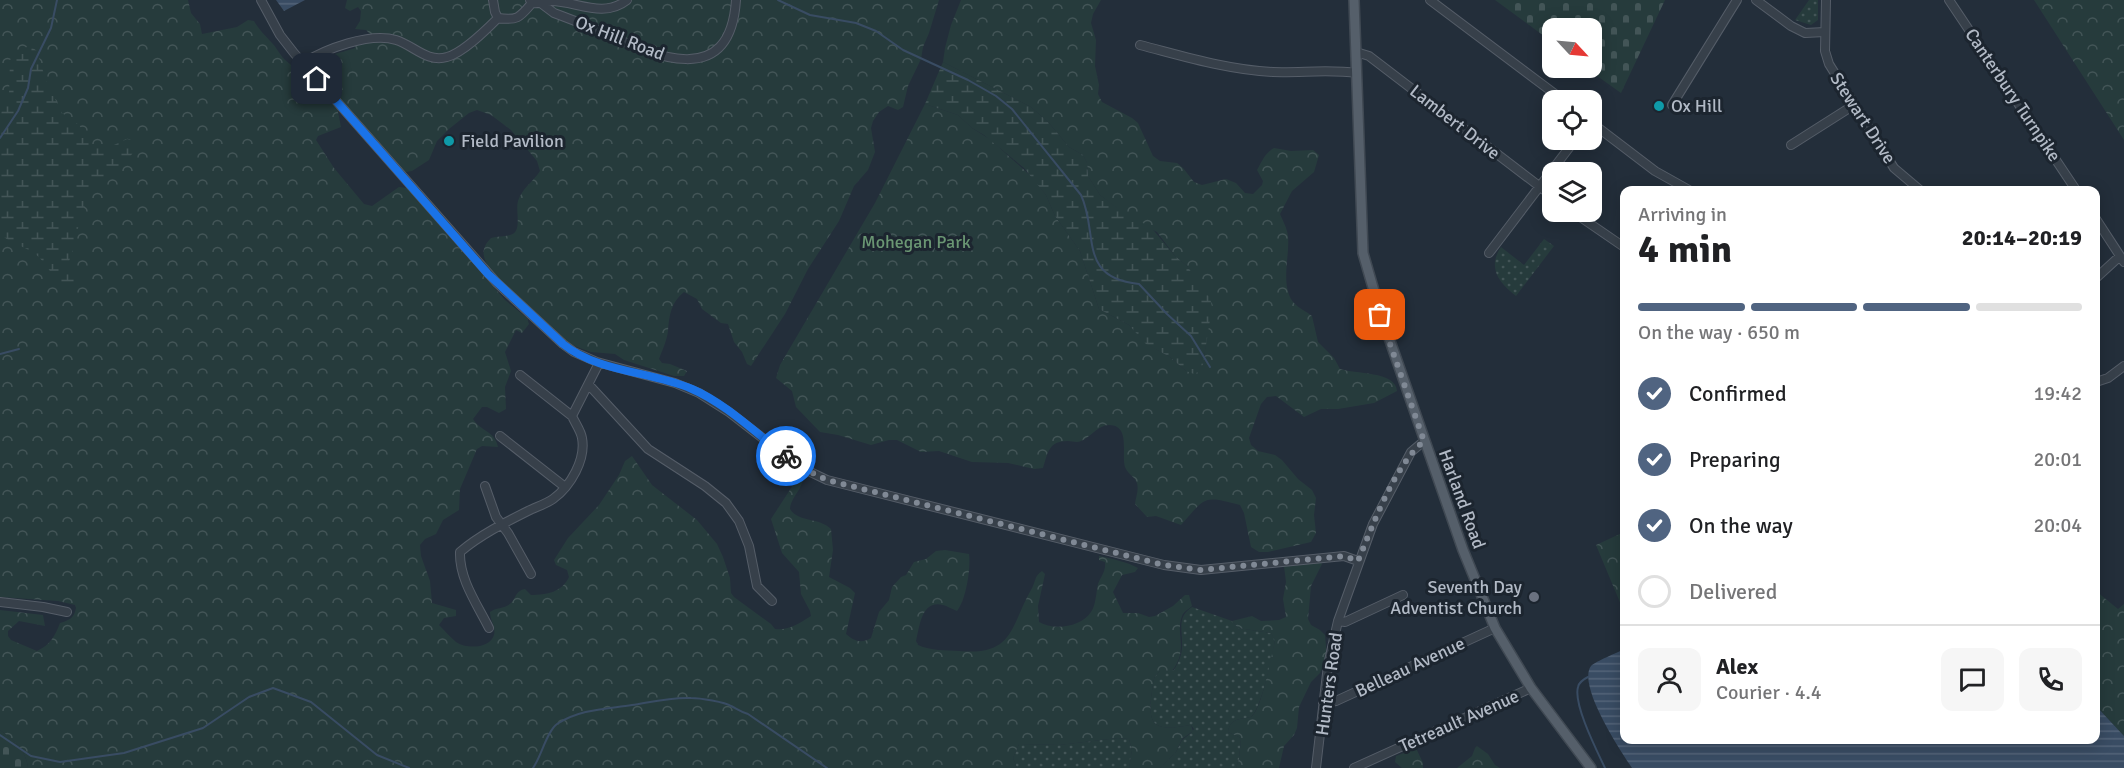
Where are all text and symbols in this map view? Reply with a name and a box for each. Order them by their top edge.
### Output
street label: Ox Hill Road [572,11,668,65]
north arrow [1542,18,1602,78]
map controls [1542,18,1602,222]
street label: Canterbury Turnpike [1960,24,2066,166]
pin [291,53,342,104]
icon: home [300,62,333,95]
street label: Stewart Drive [1825,68,1901,168]
street label: Lambert Drive [1405,80,1505,164]
button: locate [1542,90,1602,150]
place label: Ox Hill [1671,95,1722,117]
marker: Ox Hill [1652,99,1666,113]
place label: Field Pavilion [461,130,564,152]
marker: Field Pavilion [442,134,456,148]
button: layers [1542,162,1602,222]
text: Arriving in [1638,202,1727,227]
text: 20:14–20:19 [1962,224,2082,251]
text: 4 min [1638,225,1732,273]
park label: Mohegan Park [861,231,971,253]
pin [1354,289,1405,340]
icon: bag [1363,298,1396,331]
text: On the way · 650 m [1638,320,1800,345]
icon: check [1638,377,1671,410]
text: Confirmed [1689,380,1787,407]
text: 19:42 [2033,381,2082,406]
courier [756,426,816,486]
icon: bike [770,440,803,473]
icon: check [1638,443,1671,476]
street label: Harland Road [1434,446,1490,552]
text: Preparing [1689,446,1781,473]
text: 20:01 [2033,447,2082,472]
icon: check [1638,509,1671,542]
text: On the way [1689,512,1793,539]
text: 20:04 [2033,513,2082,538]
place label: Seventh Day Adventist Church [1390,576,1523,619]
text: Delivered [1689,578,1777,605]
marker: Seventh Day Adventist Church [1527,590,1541,604]
street label: Hunters Road [1311,631,1347,737]
street label: Belleau Avenue [1352,632,1468,702]
button: person [1638,648,1701,711]
button: chat [1941,648,2004,711]
button: phone [2019,648,2082,711]
text: Alex [1716,653,1758,680]
text: Courier · 4.4 [1716,680,1822,705]
street label: Tetreault Avenue [1396,685,1522,757]

